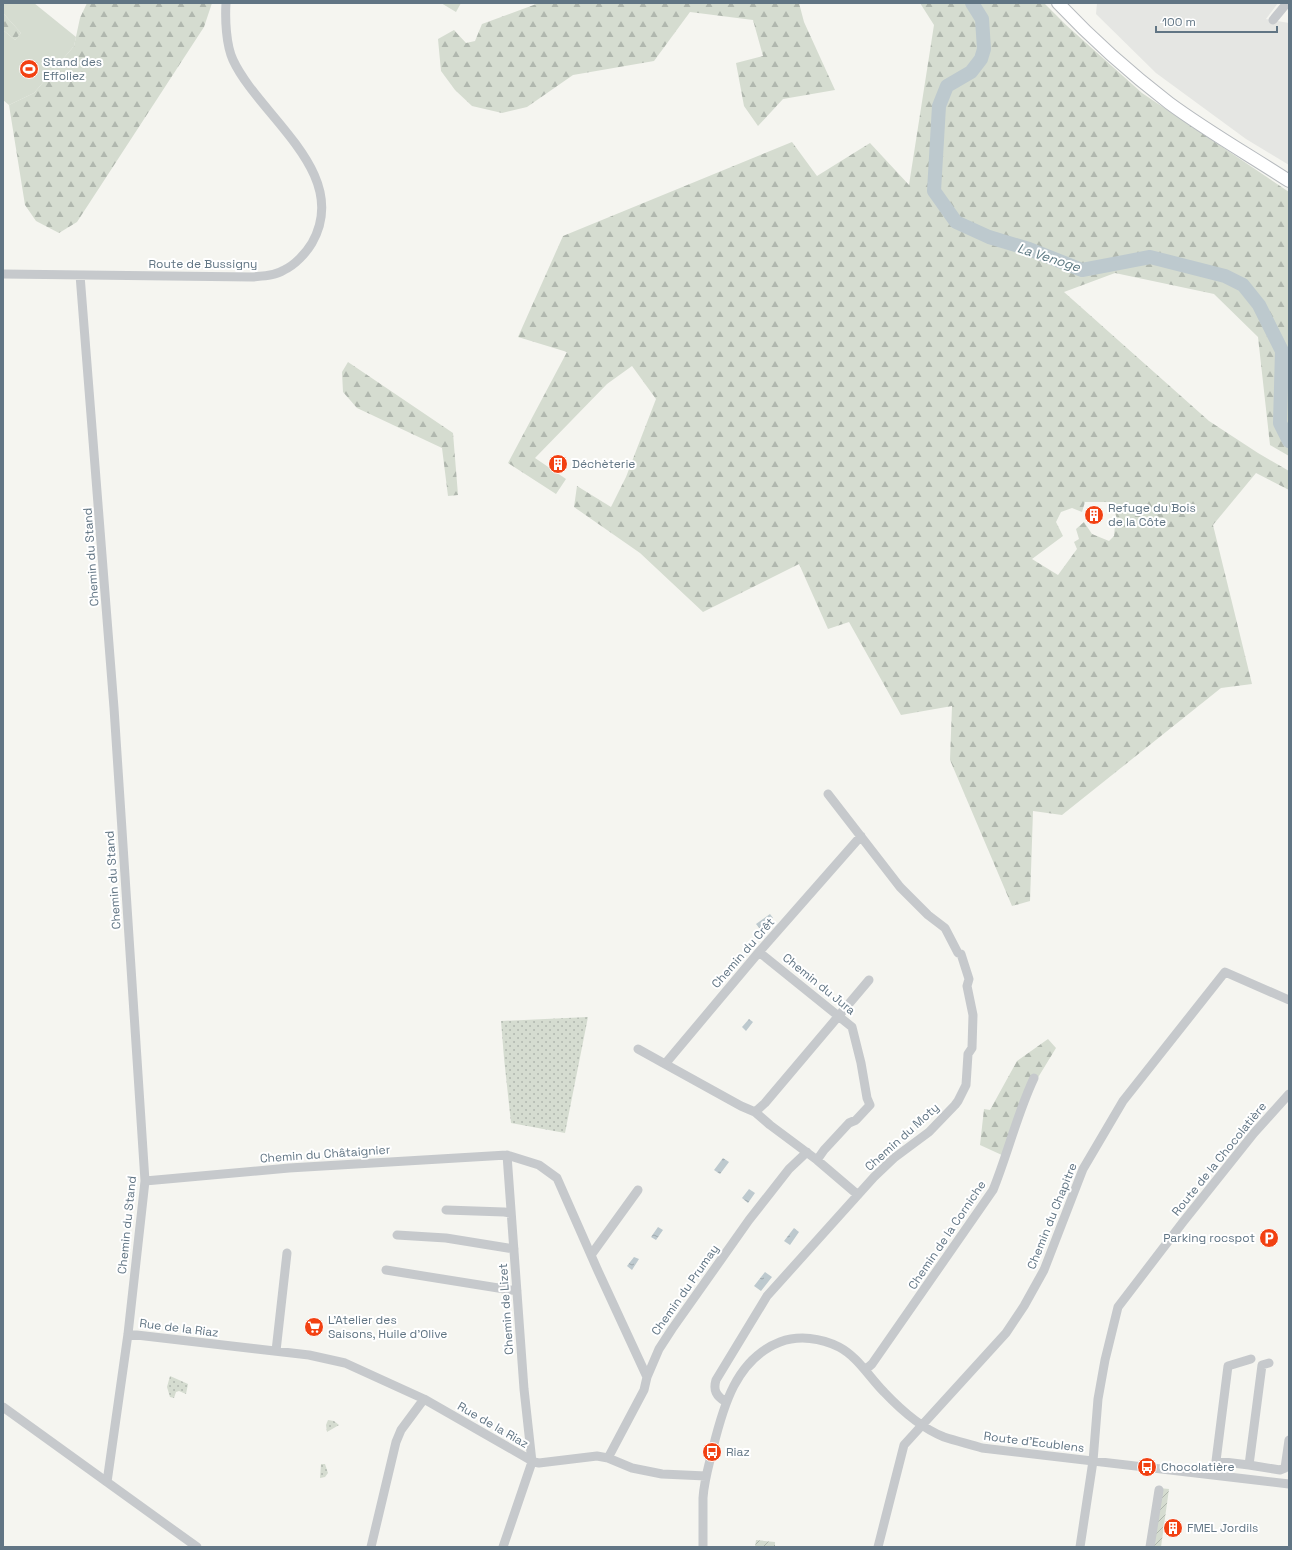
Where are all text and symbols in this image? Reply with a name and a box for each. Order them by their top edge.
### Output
scale bar [1156,8,1277,34]
text: 100 m [1162,14,1196,30]
place label: Stand des Effoliez [43,54,102,84]
sports icon: Stand des Effoliez [18,58,40,80]
water label: La Venoge [1015,239,1084,276]
street label: Route de Bussigny [149,256,257,272]
building icon: Déchèterie [547,453,569,475]
place label: Déchèterie [572,456,635,472]
place label: Refuge du Bois de la Côte [1108,500,1196,530]
building icon: Refuge du Bois de la Côte [1083,504,1105,526]
street label: Chemin du Stand [80,507,102,607]
street label: Chemin du Stand [102,830,124,930]
street label: Chemin du Crêt [708,914,778,992]
street label: Chemin du Jura [779,950,859,1018]
street label: Chemin du Moty [862,1099,942,1175]
street label: Route de la Chocolatière [1168,1099,1270,1219]
street label: Chemin du Châtaignier [259,1141,391,1167]
street label: Chemin du Chapitre [1023,1160,1081,1272]
street label: Chemin du Stand [114,1175,140,1275]
street label: Chemin de la Corniche [905,1177,989,1293]
parking icon: Parking rocspot [1258,1227,1280,1249]
place label: Parking rocspot [1163,1230,1255,1246]
street label: Chemin du Prumay [648,1241,722,1339]
street label: Chemin de Lizet [495,1263,517,1355]
place label: L'Atelier des Saisons, Huile d'Olive [328,1312,447,1342]
street label: Rue de la Riaz [139,1315,219,1341]
supermarket icon: L'Atelier des Saisons, Huile d'Olive [303,1316,325,1338]
street label: Rue de la Riaz [455,1398,531,1452]
street label: Route d'Ecublens [983,1428,1085,1456]
bus stop icon: Riaz [701,1441,723,1463]
place label: Riaz [726,1444,750,1460]
bus stop icon: Chocolatière [1136,1456,1158,1478]
place label: Chocolatière [1161,1459,1235,1475]
building icon: FMEL Jordils [1162,1517,1184,1539]
place label: FMEL Jordils [1187,1520,1258,1536]

